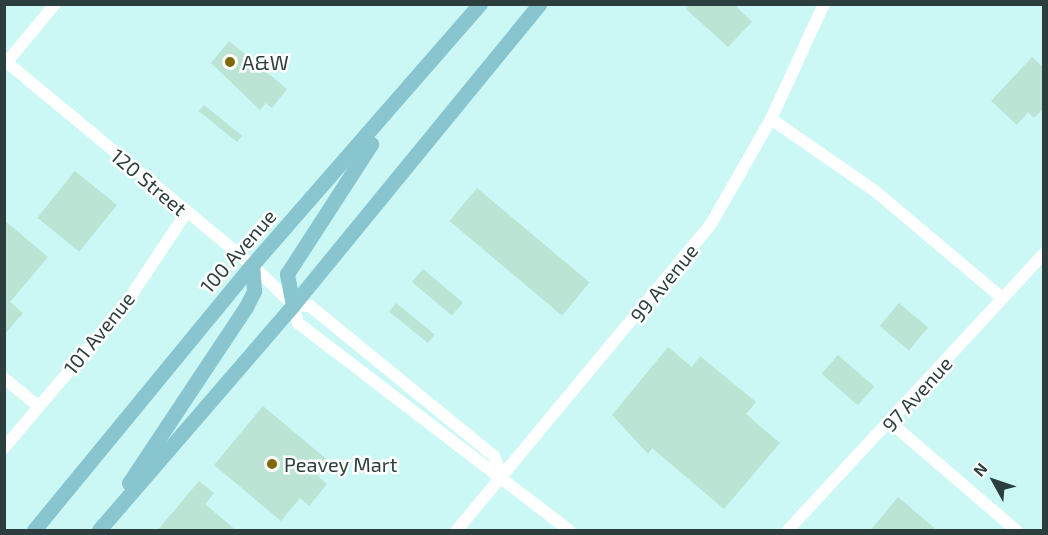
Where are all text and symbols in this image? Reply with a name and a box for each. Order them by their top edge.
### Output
place label: A&W [242,50,289,74]
marker: A&W [223,55,237,69]
street label: 120 Street [106,143,192,221]
street label: 100 Avenue [195,204,281,298]
street label: 99 Avenue [625,239,703,327]
street label: 101 Avenue [58,287,140,379]
street label: 97 Avenue [877,351,957,437]
north arrow [964,451,1024,511]
place label: Peavey Mart [284,452,398,476]
marker: Peavey Mart [265,457,279,471]
text: N [969,459,991,480]

